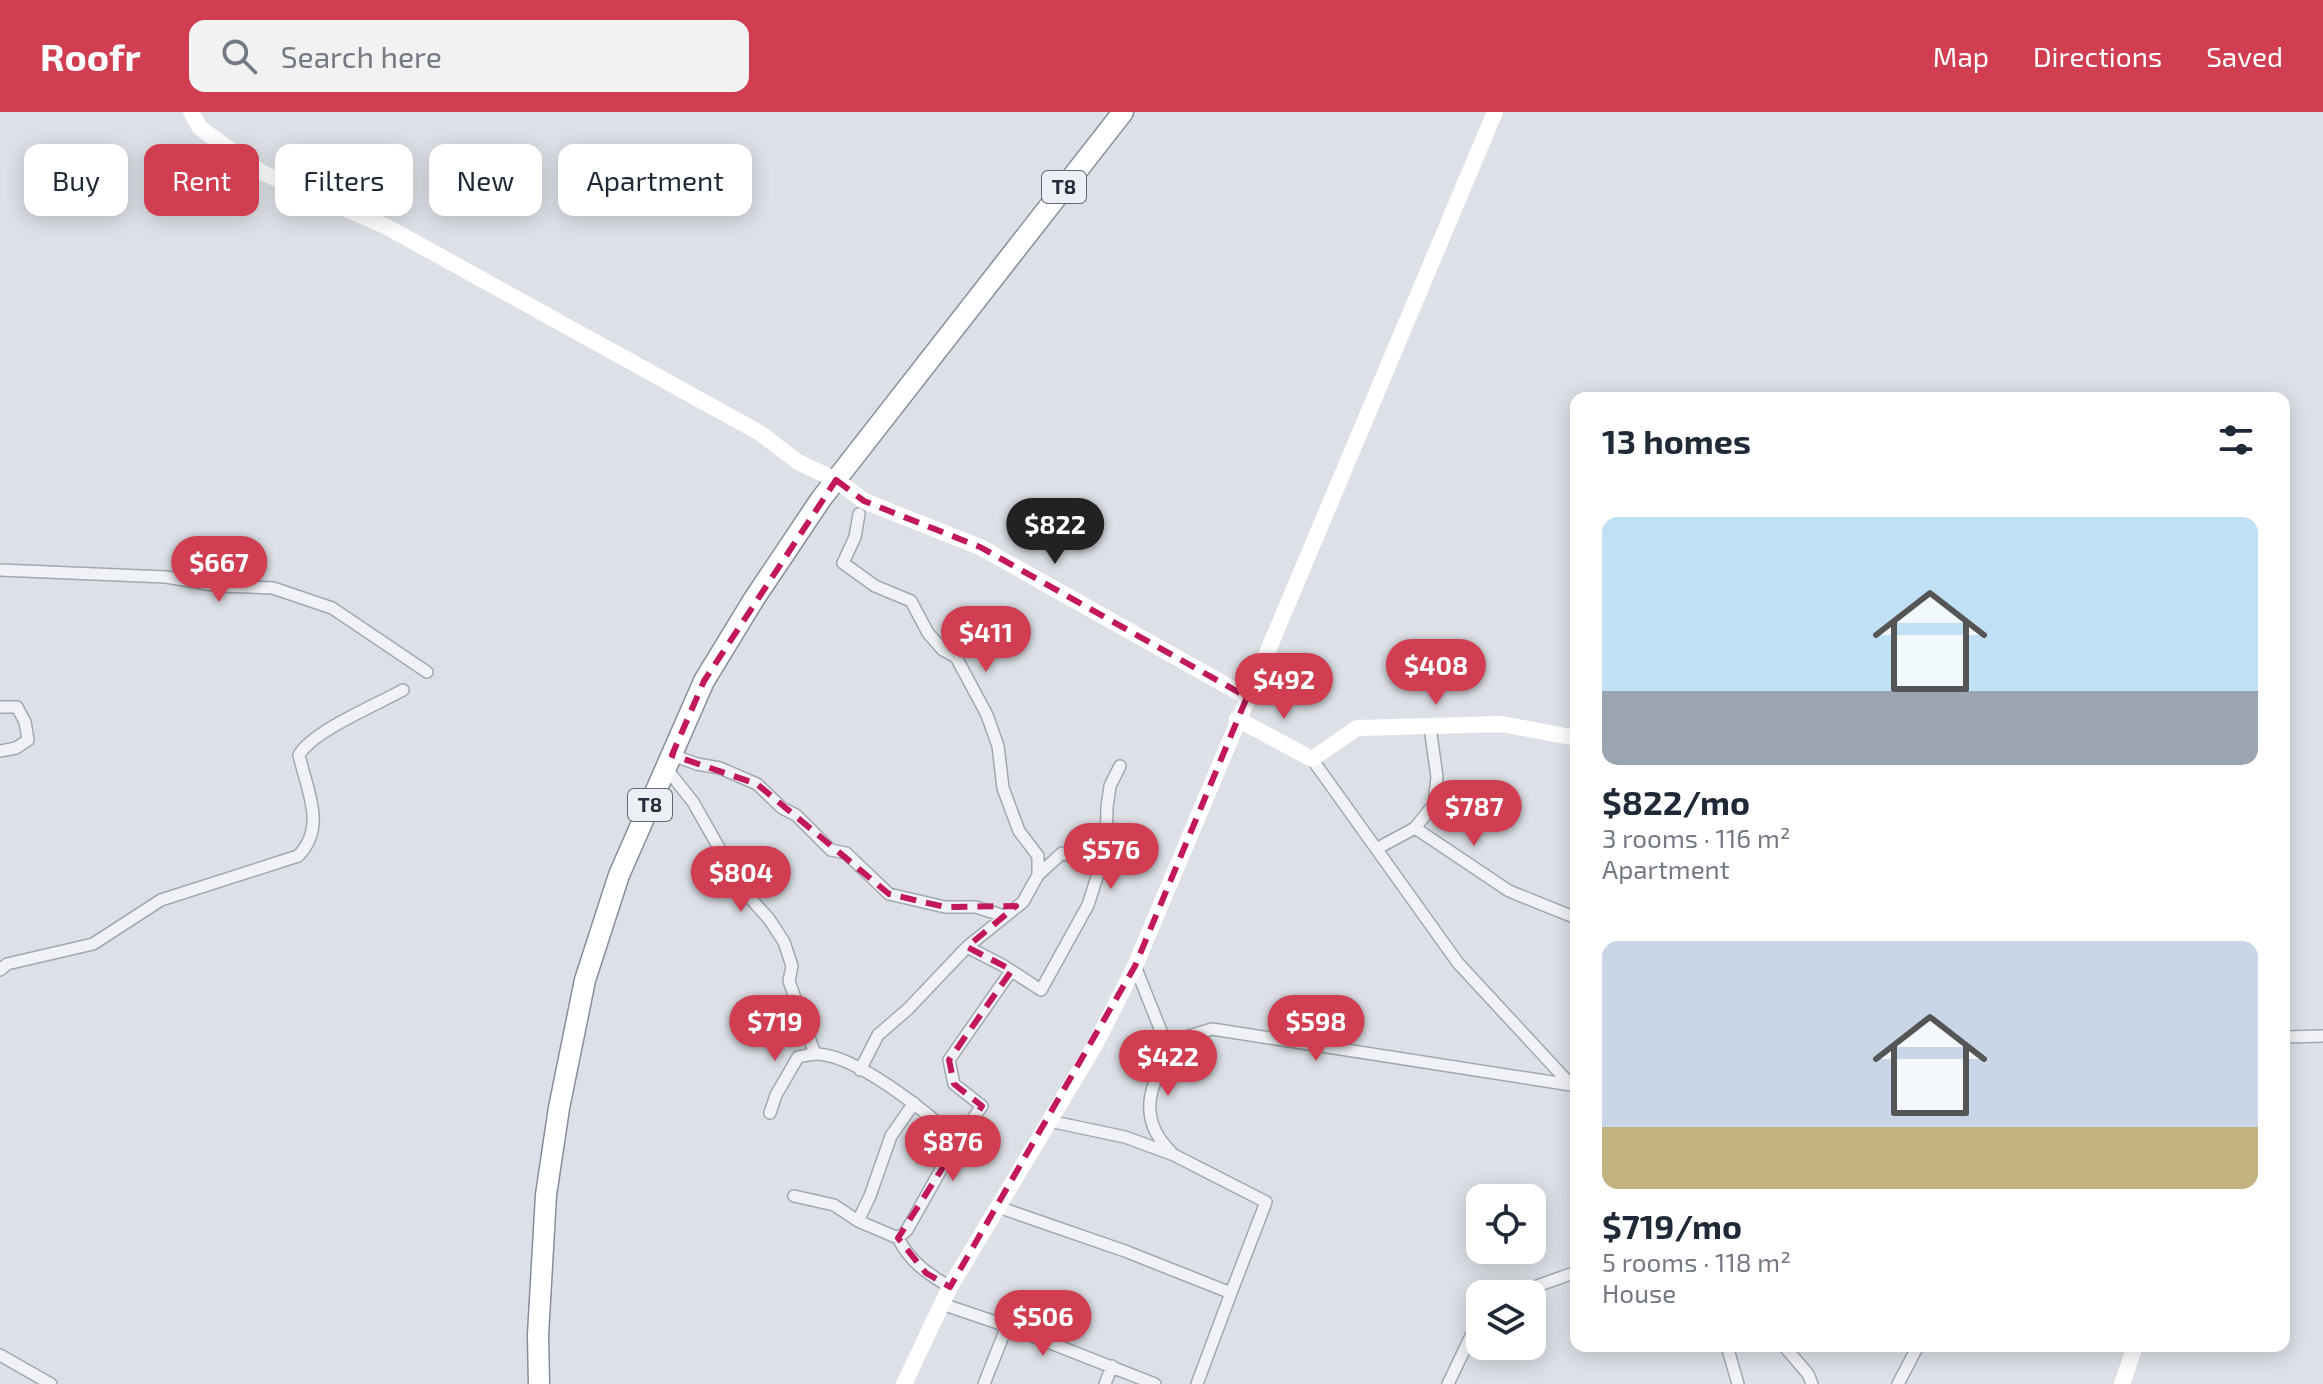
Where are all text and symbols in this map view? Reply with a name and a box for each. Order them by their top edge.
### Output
search box [189,20,749,92]
text: Roofr [40,33,141,79]
icon: search [217,34,261,78]
text: Search here [281,38,442,74]
text: Map [1933,39,1989,73]
text: Directions [2033,39,2162,73]
text: Saved [2206,39,2283,73]
chip: Buy [24,144,128,216]
chip: Rent [144,144,259,216]
chip: Filters [275,144,413,216]
chip: New [429,144,542,216]
chip: Apartment [558,144,752,216]
road number: T8 [1042,171,1086,203]
icon: filters [2214,418,2258,462]
text: 13 homes [1602,420,1751,461]
pin: $822 [1008,498,1102,566]
text: $822 [1024,508,1086,539]
pin: $667 [172,536,266,604]
text: $667 [189,546,249,577]
icon: home [1858,569,2002,713]
pin: $411 [939,606,1033,674]
text: $411 [959,616,1013,647]
pin: $408 [1389,639,1483,707]
text: $408 [1404,649,1468,680]
pin: $492 [1237,653,1331,721]
text: $492 [1253,663,1315,694]
pin: $787 [1427,780,1521,848]
text: $822/mo [1602,781,1750,822]
road number: T8 [628,789,672,821]
text: $787 [1445,790,1503,821]
text: 3 rooms · 116 m² [1602,822,1791,853]
pin: $576 [1064,823,1158,891]
text: $576 [1082,833,1140,864]
pin: $804 [694,846,788,914]
text: Apartment [1602,853,1730,884]
text: $804 [709,856,773,887]
icon: home [1858,993,2002,1137]
pin: $719 [728,995,822,1063]
pin: $598 [1269,995,1363,1063]
text: $719 [747,1005,803,1036]
text: $598 [1286,1005,1346,1036]
pin: $422 [1121,1030,1215,1098]
text: $422 [1137,1040,1199,1071]
pin: $876 [906,1115,1000,1183]
text: $876 [923,1125,983,1156]
map controls [1466,1184,1546,1360]
button: locate [1466,1184,1546,1264]
text: $719/mo [1602,1205,1742,1246]
text: 5 rooms · 118 m² [1602,1246,1791,1277]
text: House [1602,1277,1676,1308]
button: layers [1466,1280,1546,1360]
pin: $506 [996,1290,1090,1358]
text: $506 [1012,1300,1074,1331]

